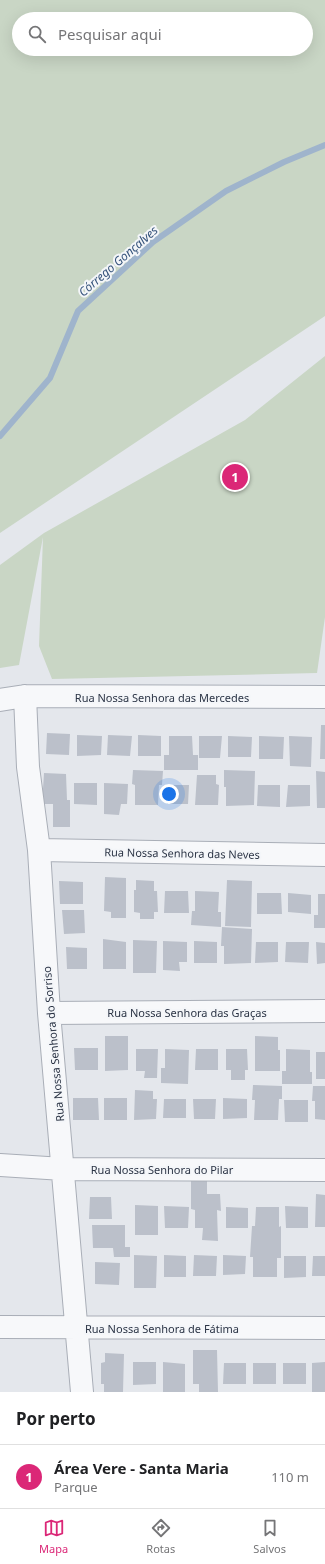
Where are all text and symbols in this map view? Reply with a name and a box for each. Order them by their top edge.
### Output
search box [12,12,313,56]
icon: search [26,23,48,45]
text: Pesquisar aqui [58,24,162,44]
water label: Córrego Gonçalves [75,222,161,300]
pin: 1 [222,462,248,492]
street label: Rua Nossa Senhora das Mercedes [75,690,249,705]
your location [159,784,179,804]
street label: Rua Nossa Senhora das Neves [104,844,260,862]
street label: Rua Nossa Senhora do Sorriso [39,965,67,1122]
street label: Rua Nossa Senhora das Graças [107,1005,267,1020]
street label: Rua Nossa Senhora do Pilar [91,1162,234,1177]
street label: Rua Nossa Senhora de Fátima [85,1321,239,1336]
text: Por perto [16,1407,96,1430]
text: Área Vere - Santa Maria [54,1458,229,1478]
text: 1 [25,1468,33,1486]
text: 110 m [271,1468,309,1486]
text: Parque [54,1478,98,1496]
tab: Mapa [39,1517,68,1556]
tab: Rotas [146,1517,175,1556]
tab: Salvos [253,1517,286,1556]

